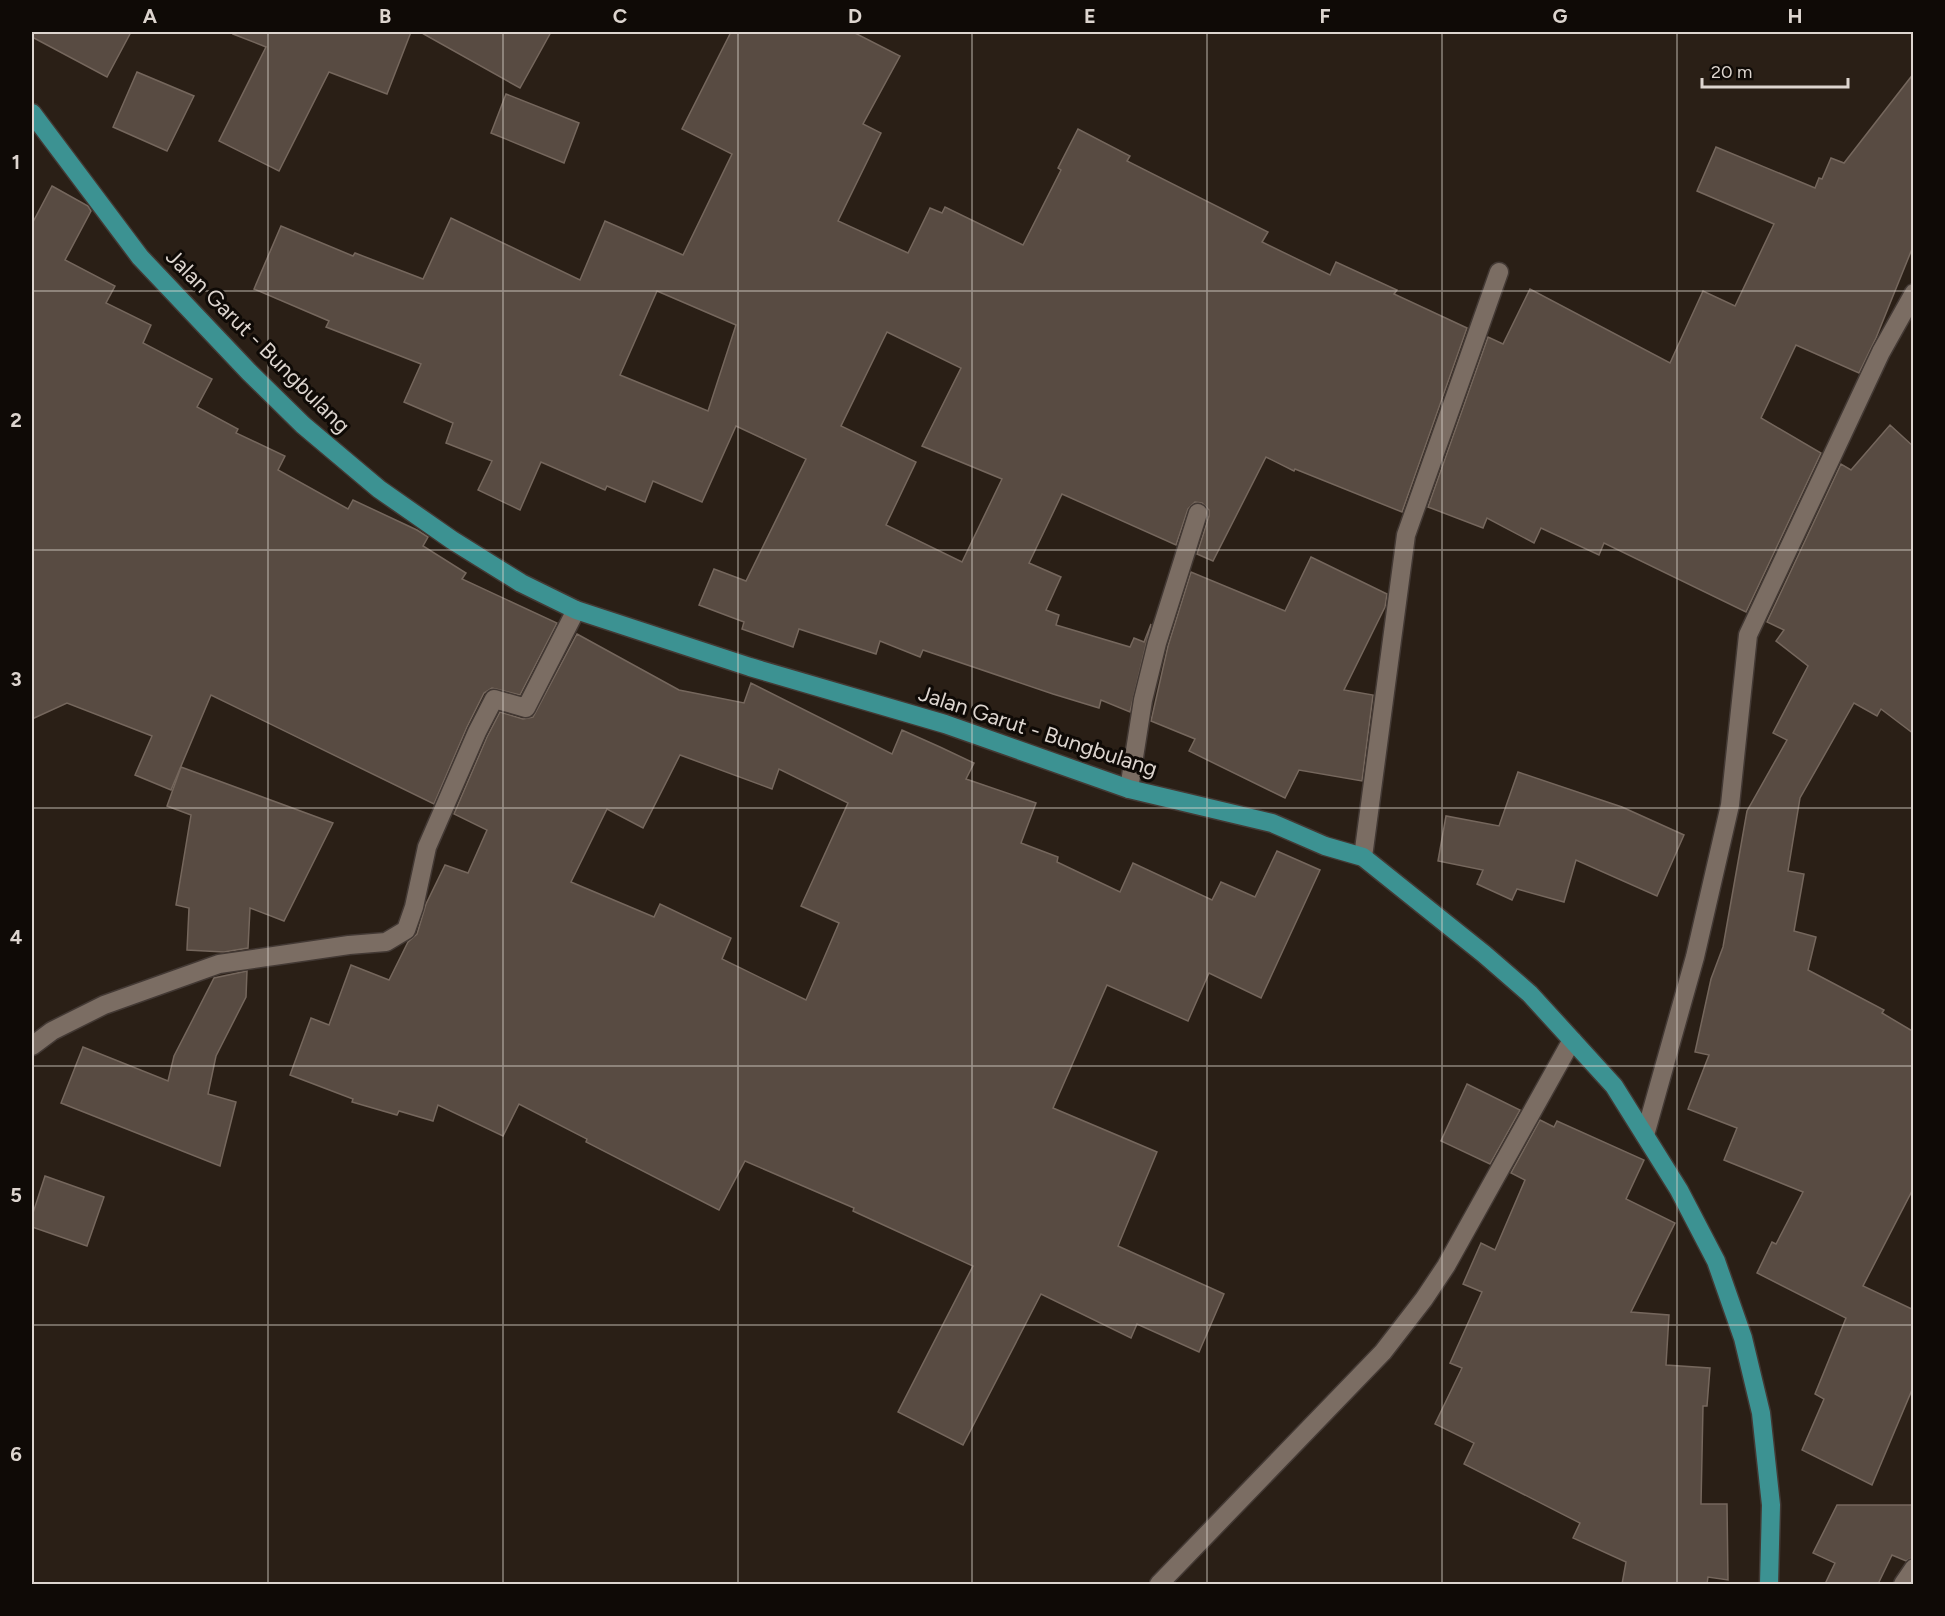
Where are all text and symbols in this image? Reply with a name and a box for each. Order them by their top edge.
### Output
text: A [143,4,158,28]
text: B [379,4,391,28]
text: C [613,4,627,28]
text: D [848,4,862,28]
text: E [1084,4,1096,28]
text: F [1319,4,1331,28]
text: G [1553,4,1568,28]
text: H [1788,4,1803,28]
scale bar [1702,51,1848,89]
text: 20 m [1711,61,1752,83]
text: 1 [12,150,20,174]
street label: Jalan Garut - Bungbulang [160,243,356,439]
text: 2 [10,408,22,432]
text: 3 [10,667,22,691]
street label: Jalan Garut - Bungbulang [915,680,1161,782]
text: 4 [10,925,23,949]
text: 5 [10,1183,22,1207]
text: 6 [10,1442,22,1466]

